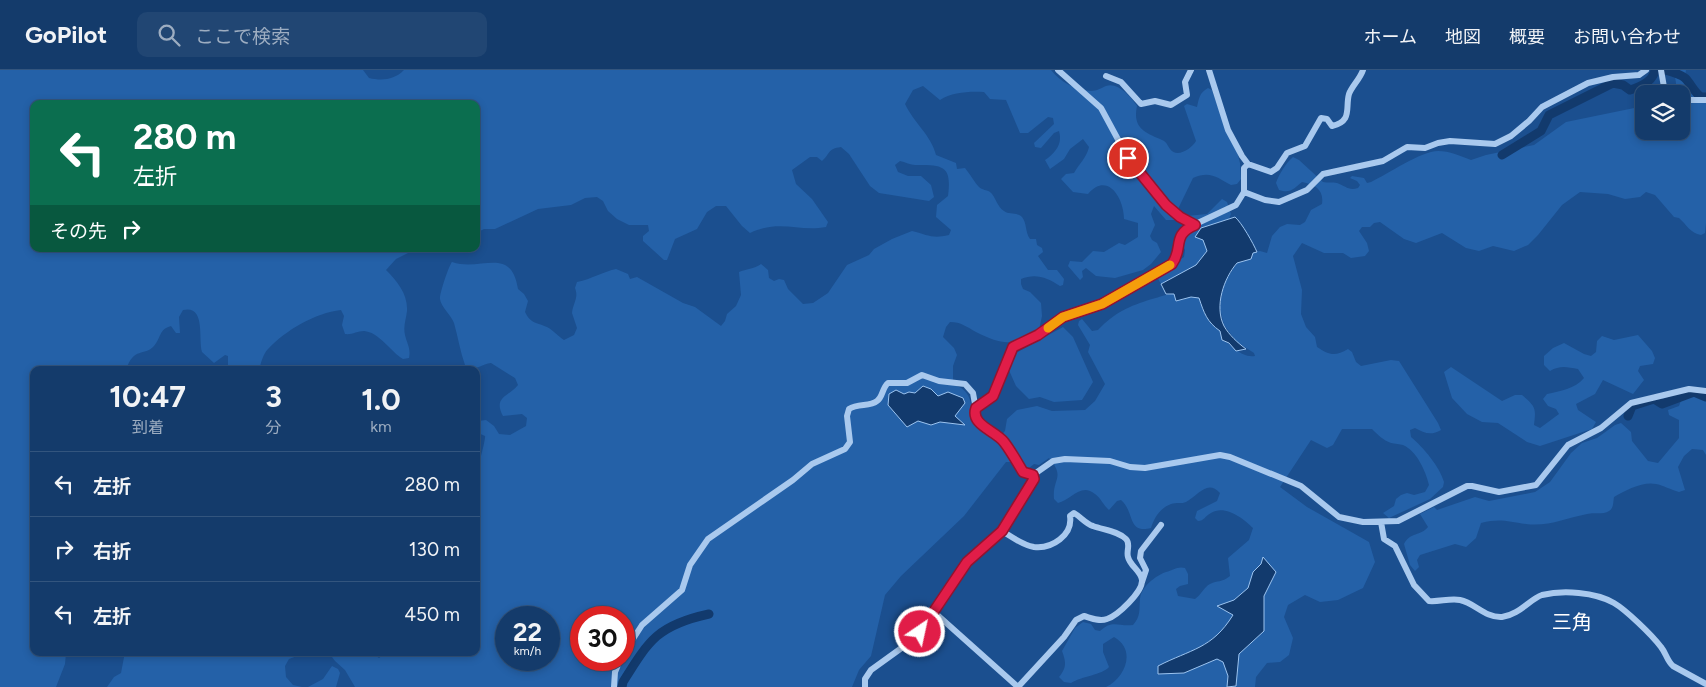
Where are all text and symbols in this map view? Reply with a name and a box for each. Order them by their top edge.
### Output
search box [137,12,487,57]
text: GoPilot [25,20,107,49]
icon: search [155,21,183,49]
text: ここで検索 [195,25,290,48]
text: ホーム [1364,26,1417,48]
text: 地図 [1445,26,1481,48]
text: 概要 [1509,26,1545,48]
text: お問い合わせ [1573,26,1681,48]
map controls [1635,85,1690,140]
button: layers [1635,85,1690,140]
text: 280 m [133,116,236,158]
icon: left [50,120,115,185]
pin [1107,137,1149,179]
icon: arrive [1114,144,1142,172]
text: 左折 [133,163,177,190]
icon: right [117,215,145,243]
text: その先 [50,220,107,243]
text: 10:47 [109,378,186,415]
text: 3 [265,378,282,415]
text: 1.0 [361,381,401,418]
text: km [370,417,392,436]
text: 到着 [132,418,164,437]
text: 分 [266,418,282,437]
icon: left [50,470,78,498]
text: 280 m [405,473,460,496]
text: 左折 [93,475,131,498]
icon: right [50,535,78,563]
text: 130 m [409,538,460,561]
text: 右折 [93,540,131,563]
icon: left [50,600,78,628]
text: 450 m [404,603,460,626]
text: 左折 [93,605,131,628]
position arrow [893,605,945,657]
speed limit sign: 30 [570,606,635,671]
district label: 三角 [1552,610,1592,634]
text: 22 [513,617,542,647]
text: km/h [514,644,541,658]

